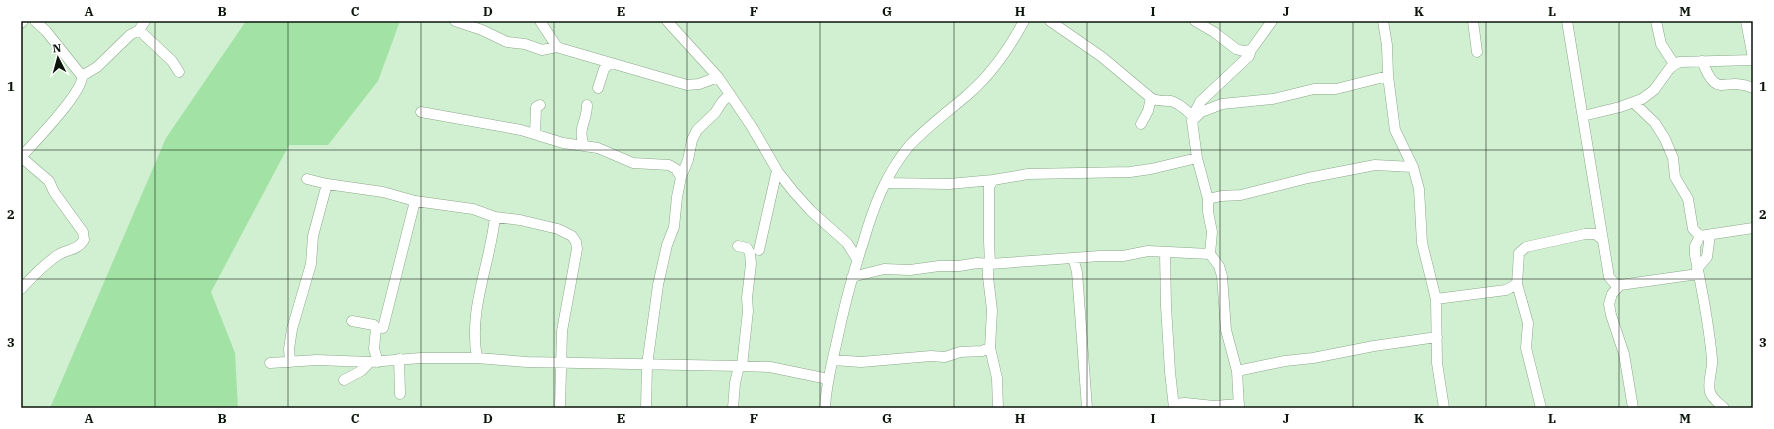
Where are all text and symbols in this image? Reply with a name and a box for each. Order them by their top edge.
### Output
text: A [84,3,94,20]
text: B [217,3,227,20]
text: C [351,3,360,20]
text: D [483,3,493,20]
text: E [617,3,625,20]
text: F [750,3,758,20]
text: G [882,3,892,20]
text: H [1015,3,1026,20]
text: I [1151,3,1156,20]
text: J [1283,3,1290,20]
text: K [1414,3,1424,20]
text: L [1548,3,1556,20]
text: M [1679,3,1691,20]
north arrow [38,38,78,78]
text: N [52,41,62,55]
text: 1 [7,78,15,95]
text: 1 [1759,78,1767,95]
text: 2 [7,206,15,223]
text: 2 [1759,206,1767,223]
text: 3 [7,334,15,351]
text: 3 [1759,334,1767,351]
text: A [84,410,94,427]
text: B [217,410,227,427]
text: C [351,410,360,427]
text: D [483,410,493,427]
text: E [617,410,625,427]
text: F [750,410,758,427]
text: G [882,410,892,427]
text: H [1015,410,1026,427]
text: I [1151,410,1156,427]
text: J [1283,410,1290,427]
text: K [1414,410,1424,427]
text: L [1548,410,1556,427]
text: M [1679,410,1691,427]

